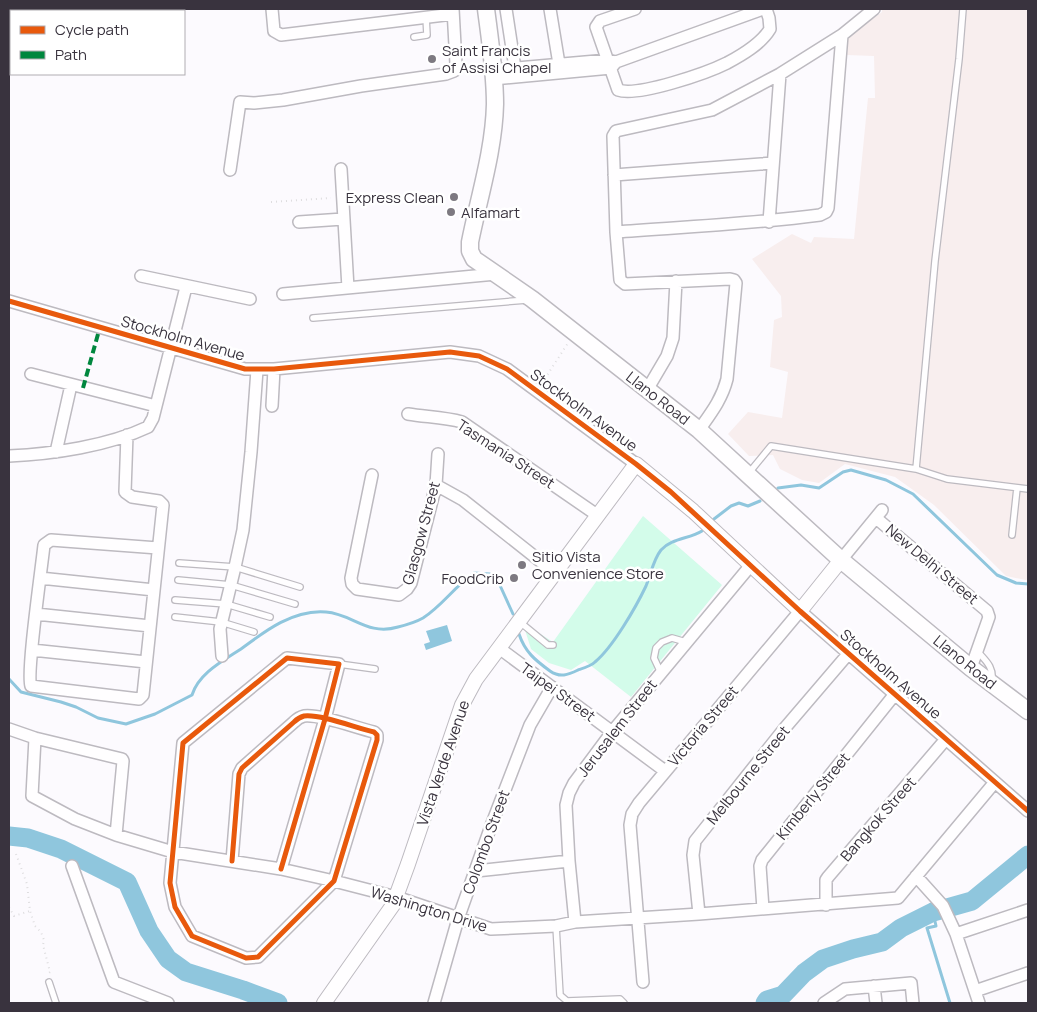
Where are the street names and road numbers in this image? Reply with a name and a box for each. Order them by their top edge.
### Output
street label: Stockholm Avenue [119,310,248,366]
street label: Stockholm Avenue [526,364,642,456]
street label: Llano Road [622,366,694,430]
street label: Tasmania Street [453,414,559,494]
street label: Glasgow Street [397,479,445,587]
street label: New Delhi Street [881,519,983,609]
street label: Stockholm Avenue [836,624,946,724]
street label: Llano Road [929,630,1001,694]
street label: Taipei Street [516,658,600,726]
street label: Jerusalem Street [572,675,662,781]
street label: Victoria Street [663,681,743,771]
street label: Vista Verde Avenue [412,697,474,829]
street label: Melbourne Street [702,721,794,829]
street label: Kimberly Street [771,748,855,844]
street label: Bangkok Street [835,772,921,866]
street label: Colombo Street [457,787,515,897]
street label: Washington Drive [368,881,490,937]

